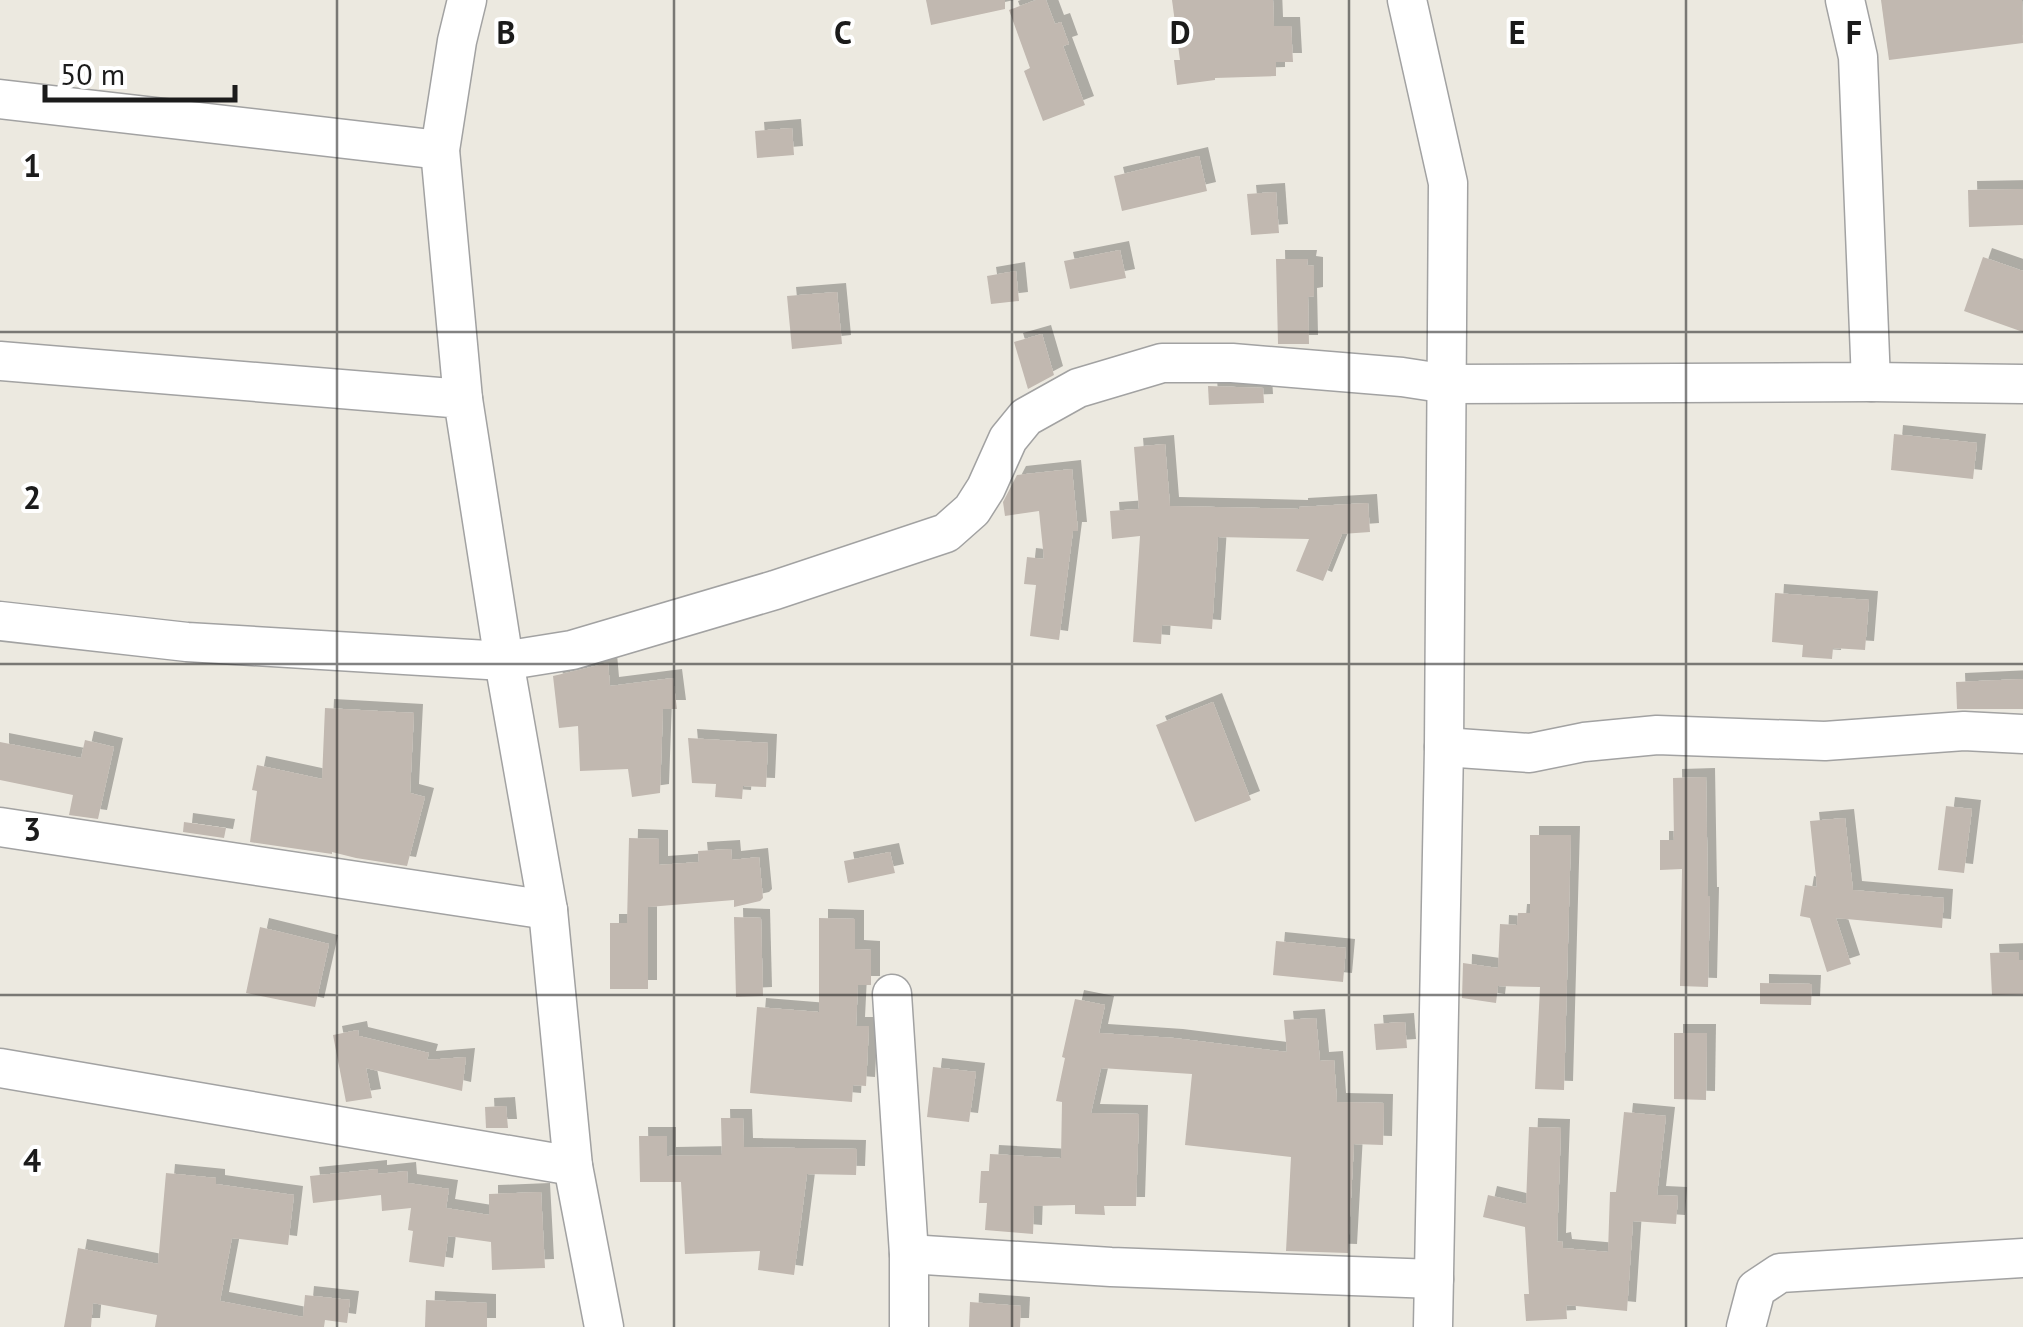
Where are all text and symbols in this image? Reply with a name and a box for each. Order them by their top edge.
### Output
text: B [497,11,515,53]
text: C [834,11,852,53]
text: D [1170,11,1190,53]
text: E [1509,11,1525,53]
text: F [1846,11,1862,53]
scale bar [45,40,235,102]
text: 50 m [60,54,125,93]
text: 1 [23,144,41,186]
text: 2 [23,476,41,518]
text: 3 [23,808,41,850]
text: 4 [23,1139,41,1181]

